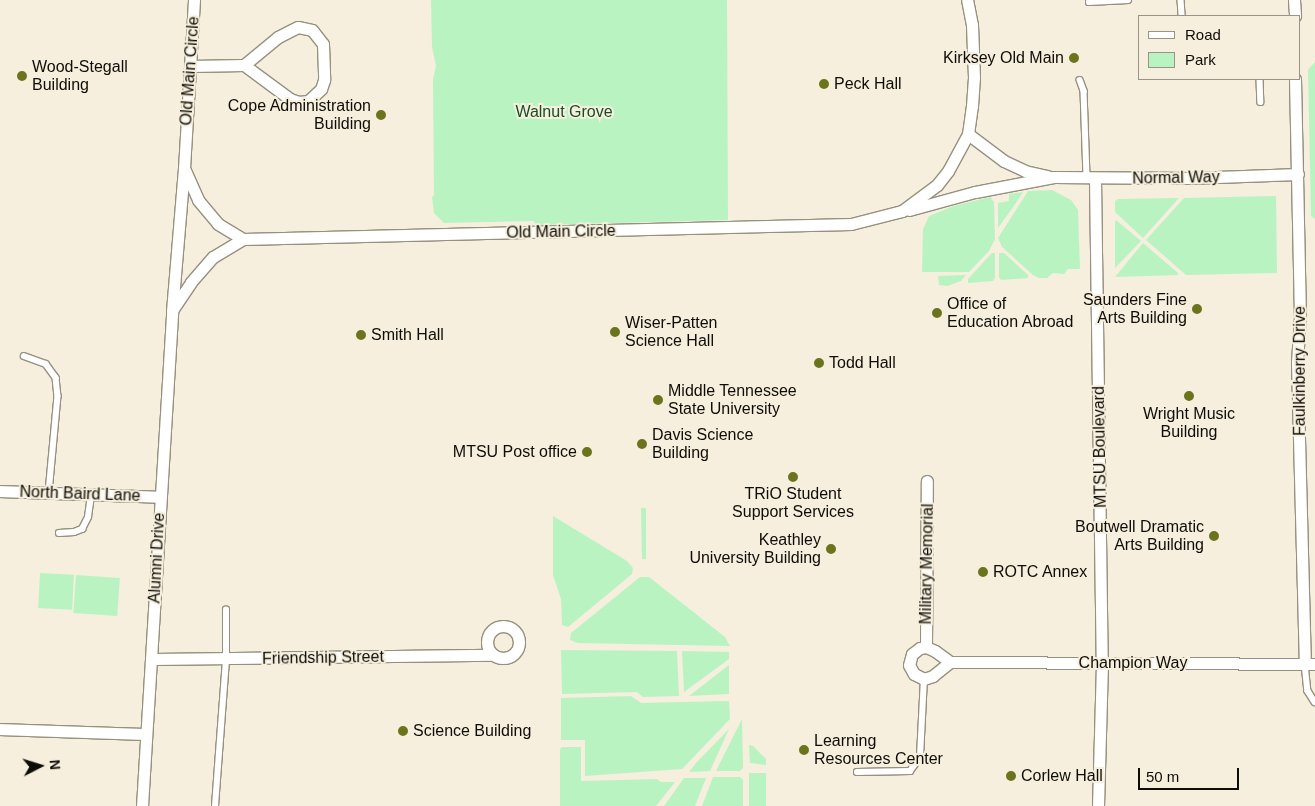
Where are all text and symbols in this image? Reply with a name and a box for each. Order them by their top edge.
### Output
legend [1138,15,1300,80]
street label: Old Main Circle [177,16,203,126]
text: Road [1185,26,1221,43]
place label: Kirksey Old Main [943,48,1064,68]
text: Park [1185,51,1216,68]
marker: Kirksey Old Main [1068,52,1080,64]
place label: Wood-Stegall Building [32,57,128,95]
marker: Wood-Stegall Building [16,70,28,82]
place label: Peck Hall [834,74,902,94]
marker: Peck Hall [818,78,830,90]
place label: Cope Administration Building [227,96,371,134]
park label: Walnut Grove [515,102,613,122]
marker: Cope Administration Building [375,109,387,121]
street label: Normal Way [1132,168,1220,188]
street label: Old Main Circle [506,221,616,243]
place label: Saunders Fine Arts Building [1083,290,1187,328]
place label: Office of Education Abroad [947,294,1074,332]
marker: Saunders Fine Arts Building [1191,303,1203,315]
street label: Faulkinberry Drive [1290,306,1310,436]
marker: Office of Education Abroad [931,307,943,319]
place label: Wiser-Patten Science Hall [625,313,717,351]
place label: Smith Hall [371,325,444,345]
marker: Wiser-Patten Science Hall [609,326,621,338]
marker: Smith Hall [355,329,367,341]
place label: Todd Hall [829,353,896,373]
marker: Todd Hall [813,357,825,369]
place label: Middle Tennessee State University [668,381,797,419]
street label: MTSU Boulevard [1089,386,1111,508]
marker: Wright Music Building [1183,390,1195,402]
marker: Middle Tennessee State University [652,394,664,406]
place label: Wright Music Building [1143,404,1235,442]
place label: Davis Science Building [652,425,753,463]
marker: Davis Science Building [636,438,648,450]
place label: MTSU Post office [453,442,577,462]
marker: MTSU Post office [581,446,593,458]
marker: TRiO Student Support Services [787,471,799,483]
street label: North Baird Lane [19,482,141,506]
place label: TRiO Student Support Services [732,484,854,522]
street label: Military Memorial [916,503,938,625]
street label: Alumni Drive [145,512,169,604]
place label: Boutwell Dramatic Arts Building [1075,517,1204,555]
place label: Keathley University Building [689,530,821,568]
marker: Boutwell Dramatic Arts Building [1208,530,1220,542]
marker: Keathley University Building [825,543,837,555]
place label: ROTC Annex [993,562,1088,582]
marker: ROTC Annex [977,566,989,578]
street label: Friendship Street [262,647,384,669]
street label: Champion Way [1079,653,1187,673]
place label: Science Building [413,721,531,741]
marker: Science Building [397,725,409,737]
place label: Learning Resources Center [814,731,943,769]
north arrow [15,741,65,791]
marker: Learning Resources Center [798,744,810,756]
scale bar [1140,758,1241,790]
text: N [47,759,63,770]
place label: Corlew Hall [1021,766,1103,786]
text: 50 m [1146,768,1179,785]
marker: Corlew Hall [1005,770,1017,782]

